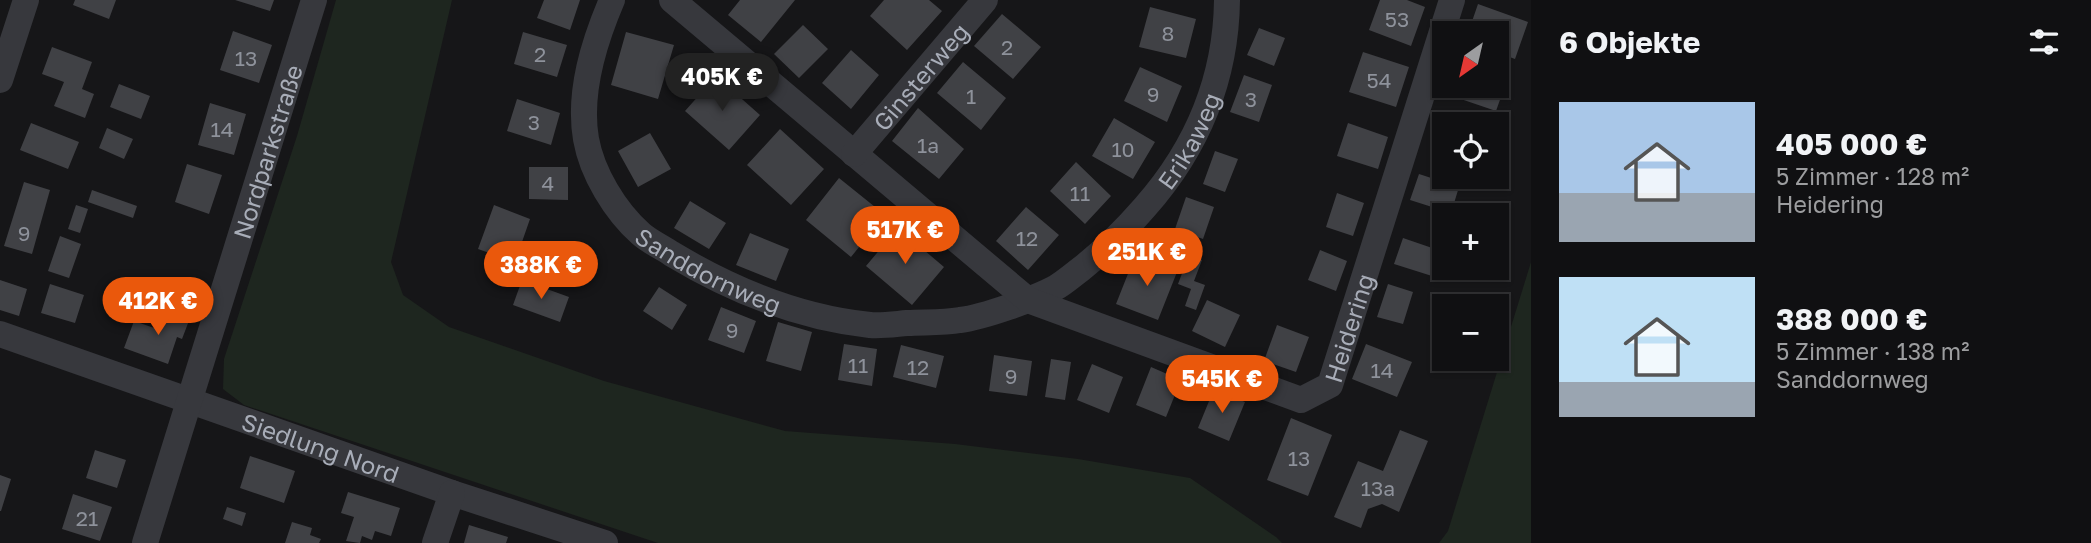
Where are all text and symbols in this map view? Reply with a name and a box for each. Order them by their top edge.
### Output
house number: 53 [1385,6,1409,32]
street label: Ginsterweg [866,17,974,136]
house number: 8 [1162,20,1174,46]
north arrow [1432,21,1508,98]
map controls [1432,21,1509,371]
icon: filters [2025,23,2063,61]
text: 6 Objekte [1559,24,1701,60]
house number: 2 [1001,34,1013,60]
house number: 2 [534,41,546,67]
house number: 13 [235,45,257,71]
pin: 405K € [665,54,779,113]
street label: Nordparkstraße [226,61,308,242]
text: 405K € [681,62,763,90]
house number: 54 [1367,67,1392,93]
house number: 9 [1147,81,1159,107]
house number: 1 [966,83,976,109]
house number: 3 [1245,86,1257,112]
street label: Erikaweg [1151,89,1225,194]
house number: 3 [528,109,540,135]
button: locate [1432,112,1509,189]
house number: 14 [211,116,234,142]
text: 405 000 € [1776,126,1927,162]
icon: home [1615,130,1699,214]
house number: 1a [917,132,939,158]
house number: 10 [1111,136,1135,162]
text: 5 Zimmer · 128 m² [1776,162,1969,190]
house number: 4 [542,170,554,196]
house number: 11 [1070,180,1090,206]
text: Heidering [1776,190,1884,218]
button: + [1432,203,1509,280]
pin: 517K € [848,206,962,266]
text: 517K € [866,215,944,243]
house number: 9 [18,220,30,246]
street label: Sanddornweg [630,221,785,319]
house number: 12 [1016,225,1038,251]
pin: 251K € [1090,229,1204,288]
text: 251K € [1108,237,1186,265]
pin: 388K € [484,242,598,301]
text: 388K € [500,250,582,278]
street label: Heidering [1317,270,1379,386]
pin: 412K € [101,278,215,337]
text: 412K € [119,286,197,314]
button: − [1432,294,1509,371]
text: 388 000 € [1776,301,1927,337]
icon: home [1615,305,1699,389]
house number: 9 [726,317,738,343]
text: 5 Zimmer · 138 m² [1776,337,1970,365]
house number: 11 [848,352,868,378]
house number: 12 [907,354,929,380]
pin: 545K € [1165,356,1279,415]
house number: 14 [1371,357,1394,383]
house number: 9 [1005,363,1017,389]
text: 545K € [1181,364,1263,392]
text: Sanddornweg [1776,365,1929,393]
street label: Siedlung Nord [238,406,403,488]
house number: 13 [1288,445,1310,471]
house number: 13a [1361,475,1395,501]
house number: 21 [76,505,98,531]

